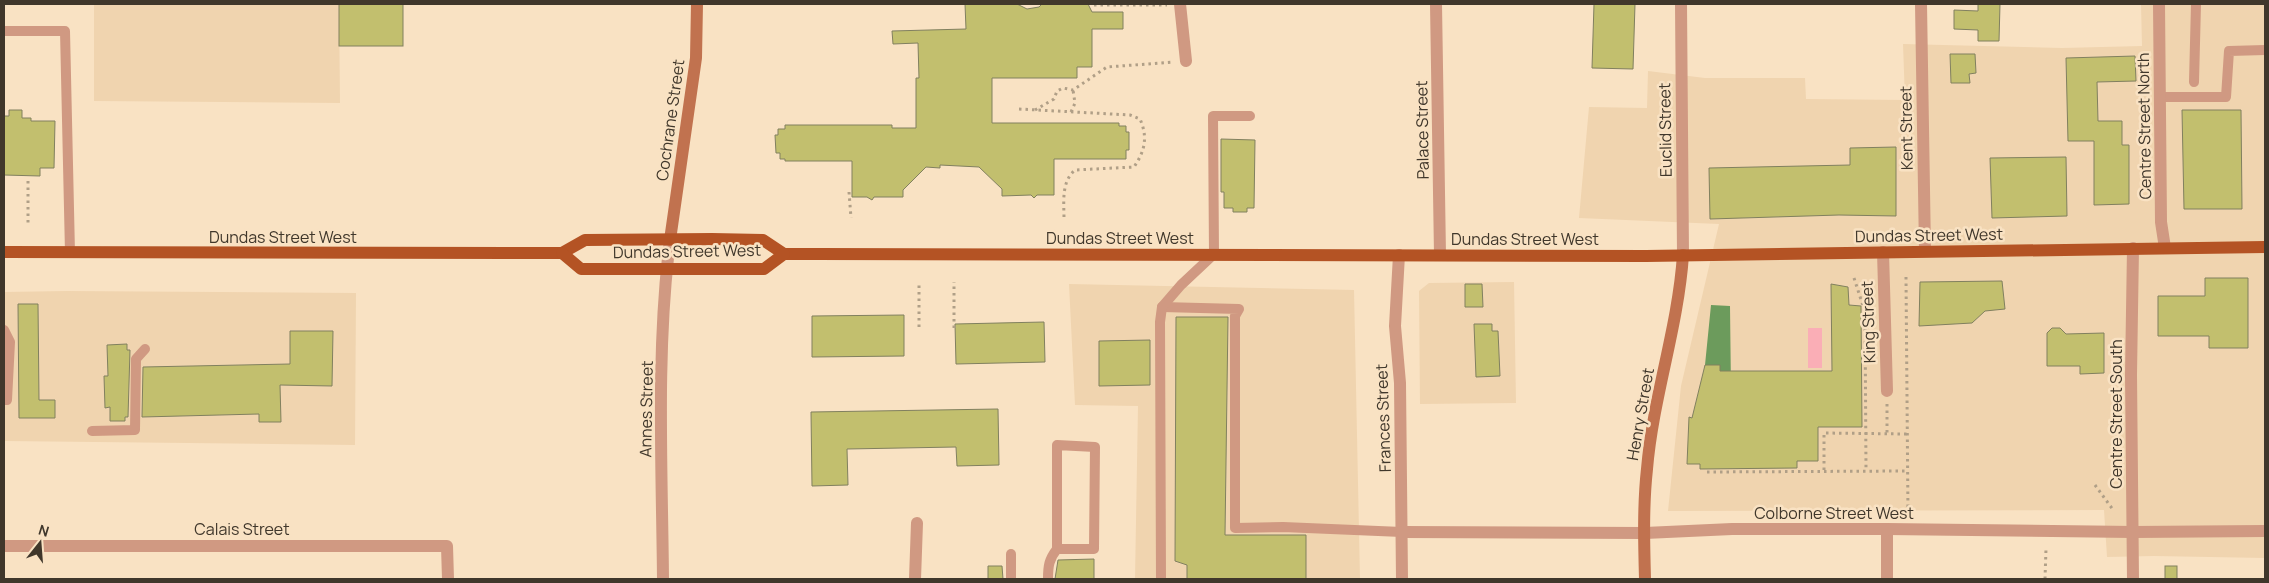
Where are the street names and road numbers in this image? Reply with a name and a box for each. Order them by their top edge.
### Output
street label: Centre Street North [2132,52,2156,200]
street label: Cochrane Street [651,58,689,182]
street label: Palace Street [1410,80,1434,180]
street label: Euclid Street [1653,83,1677,177]
street label: Kent Street [1894,86,1918,170]
street label: Dundas Street West [1855,223,2003,247]
street label: Dundas Street West [209,226,357,248]
street label: Dundas Street West [1046,227,1194,249]
street label: Dundas Street West [1451,228,1599,250]
street label: Dundas Street West [613,239,761,263]
street label: King Street [1856,280,1880,364]
street label: Centre Street South [2105,339,2127,489]
street label: Annes Street [634,360,658,458]
street label: Frances Street [1370,363,1396,473]
street label: Henry Street [1621,366,1659,462]
street label: Colborne Street West [1754,502,1914,524]
street label: Calais Street [194,518,290,540]

